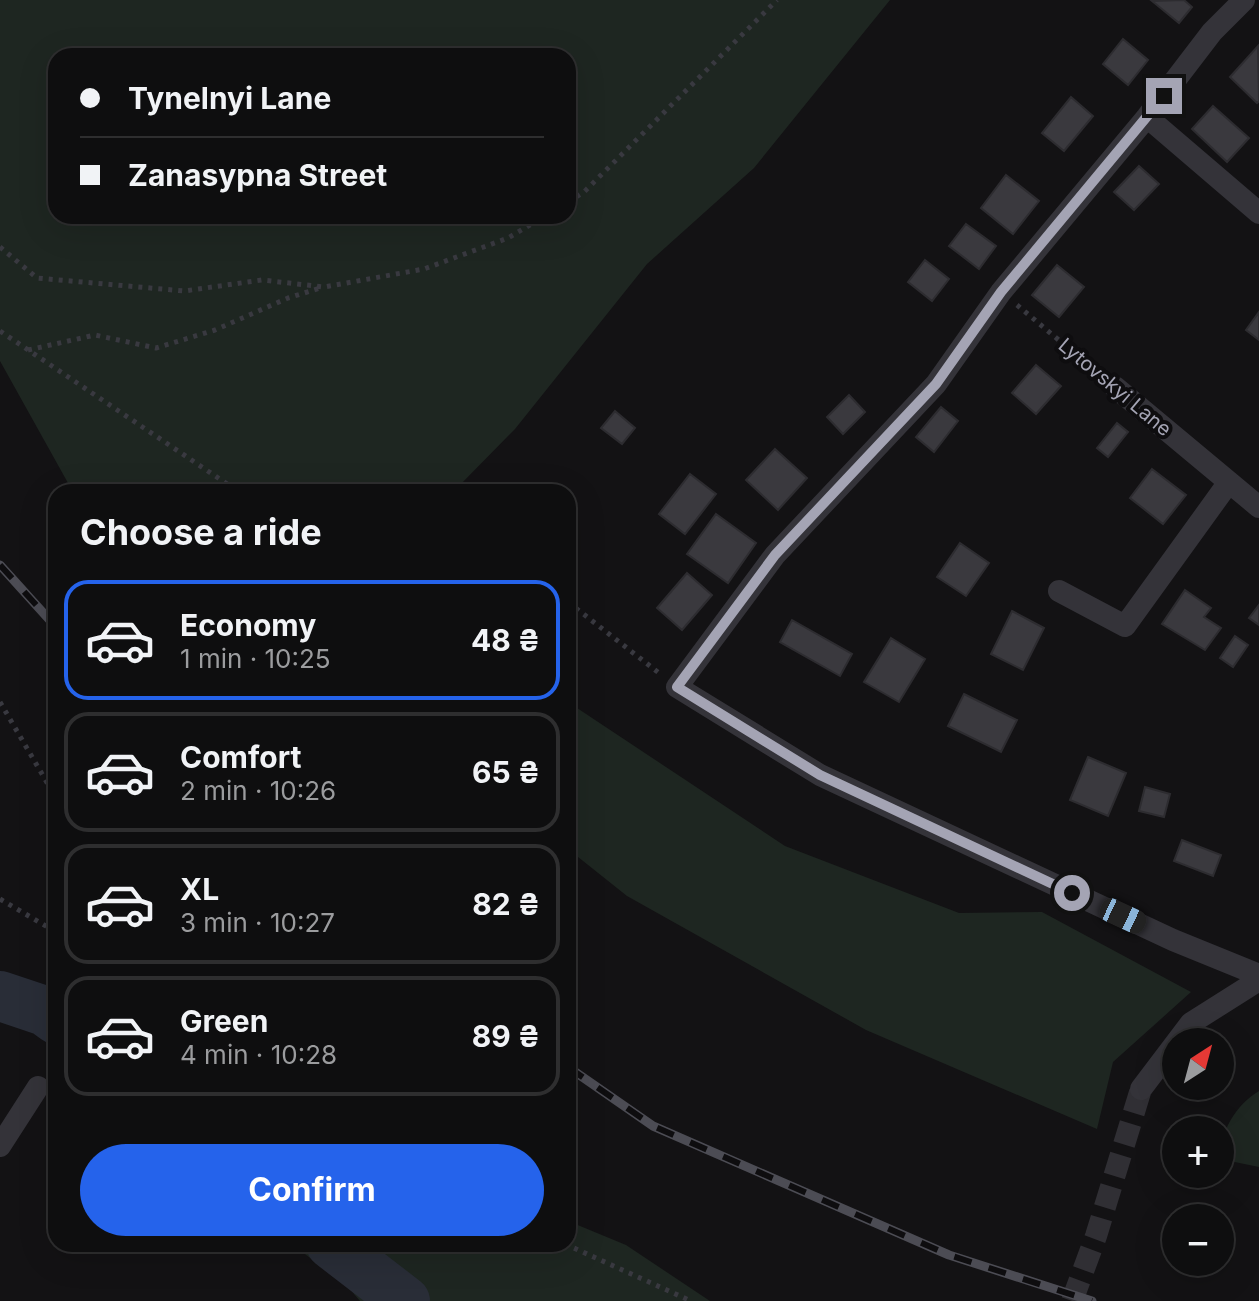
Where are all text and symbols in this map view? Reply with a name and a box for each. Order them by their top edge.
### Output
route end [1146,78,1182,114]
text: Tynelnyi Lane [128,80,331,116]
text: Zanasypna Street [128,157,387,193]
street label: Lytovskyi Lane [1054,333,1176,441]
text: Choose a ride [80,510,322,554]
icon: car [84,604,156,676]
text: Economy [180,607,316,643]
text: 48 ₴ [471,622,540,658]
text: 1 min · 10:25 [180,643,331,674]
icon: car [84,736,156,808]
text: Comfort [180,739,301,775]
text: 65 ₴ [472,754,540,790]
text: 2 min · 10:26 [180,775,336,806]
icon: car [84,868,156,940]
text: XL [180,871,219,907]
route start [1054,875,1090,911]
text: 82 ₴ [472,886,540,922]
car [1096,895,1150,937]
text: 3 min · 10:27 [180,907,335,938]
icon: car [84,1000,156,1072]
text: Green [180,1003,268,1039]
text: 89 ₴ [472,1018,540,1054]
north arrow [1162,1028,1234,1100]
map controls [1162,1028,1234,1276]
text: 4 min · 10:28 [180,1039,337,1070]
button: + [1162,1116,1234,1188]
button: Confirm [80,1144,544,1236]
button: − [1162,1204,1234,1276]

